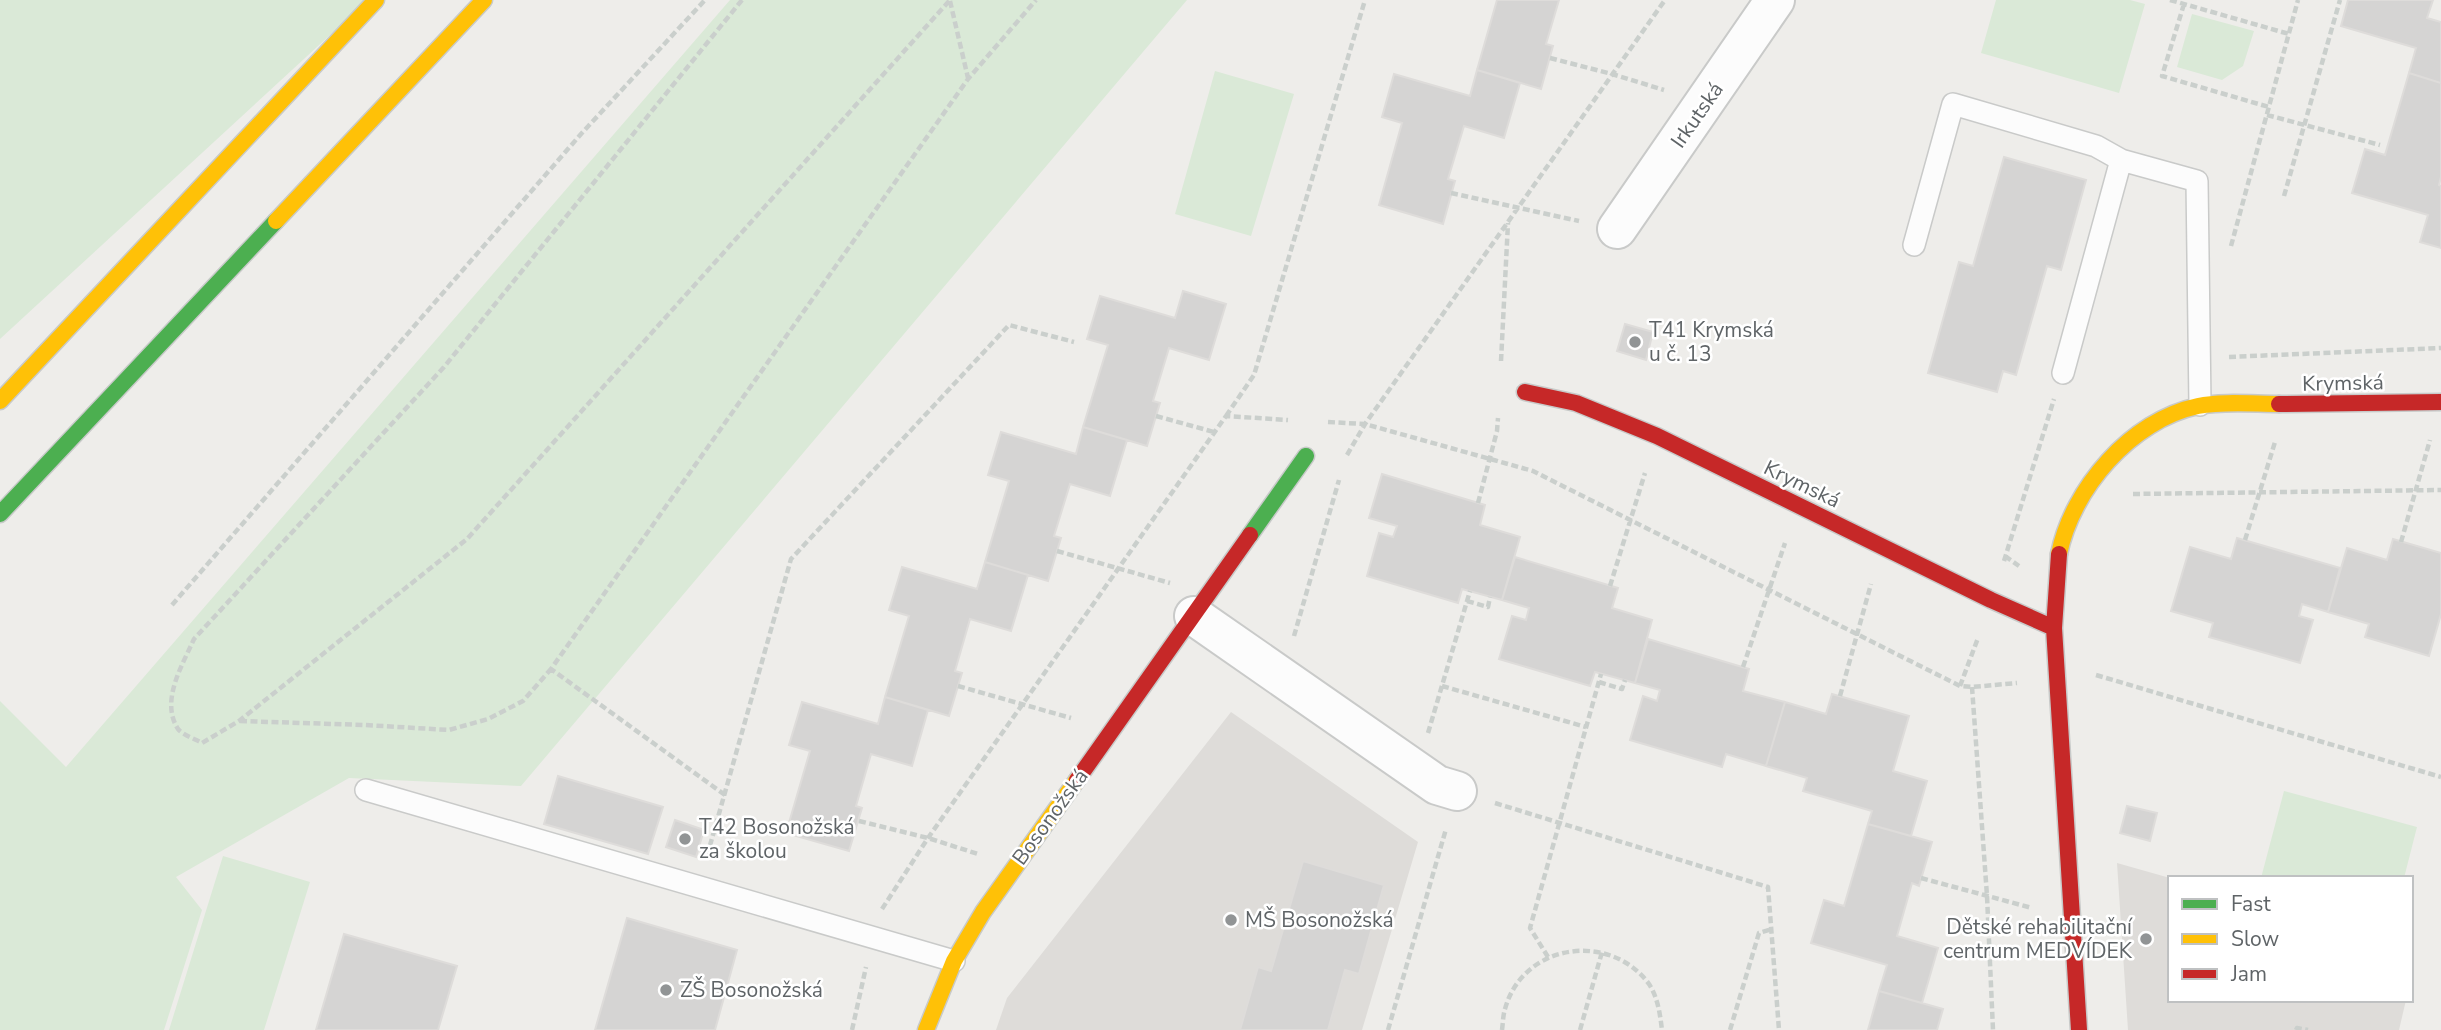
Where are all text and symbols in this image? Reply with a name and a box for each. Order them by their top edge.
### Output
street label: Irkutská [1664,77,1730,153]
place label: T41 Krymská u č. 13 [1649,316,1774,368]
marker: T41 Krymská u č. 13 [1627,334,1643,350]
street label: Krymská [2302,368,2384,398]
street label: Krymská [1759,454,1845,514]
street label: Bosonožská [1006,763,1094,871]
place label: T42 Bosonožská za školou [699,813,855,865]
marker: T42 Bosonožská za školou [677,831,693,847]
legend [2168,876,2413,1002]
text: Fast [2231,890,2271,918]
place label: MŠ Bosonožská [1245,906,1394,934]
marker: MŠ Bosonožská [1223,912,1239,928]
place label: Dětské rehabilitační centrum MEDVÍDEK [1943,913,2133,965]
text: Slow [2231,925,2280,953]
marker: Dětské rehabilitační centrum MEDVÍDEK [2138,931,2154,947]
text: Jam [2230,960,2267,988]
place label: ZŠ Bosonožská [680,976,823,1004]
marker: ZŠ Bosonožská [658,982,674,998]

